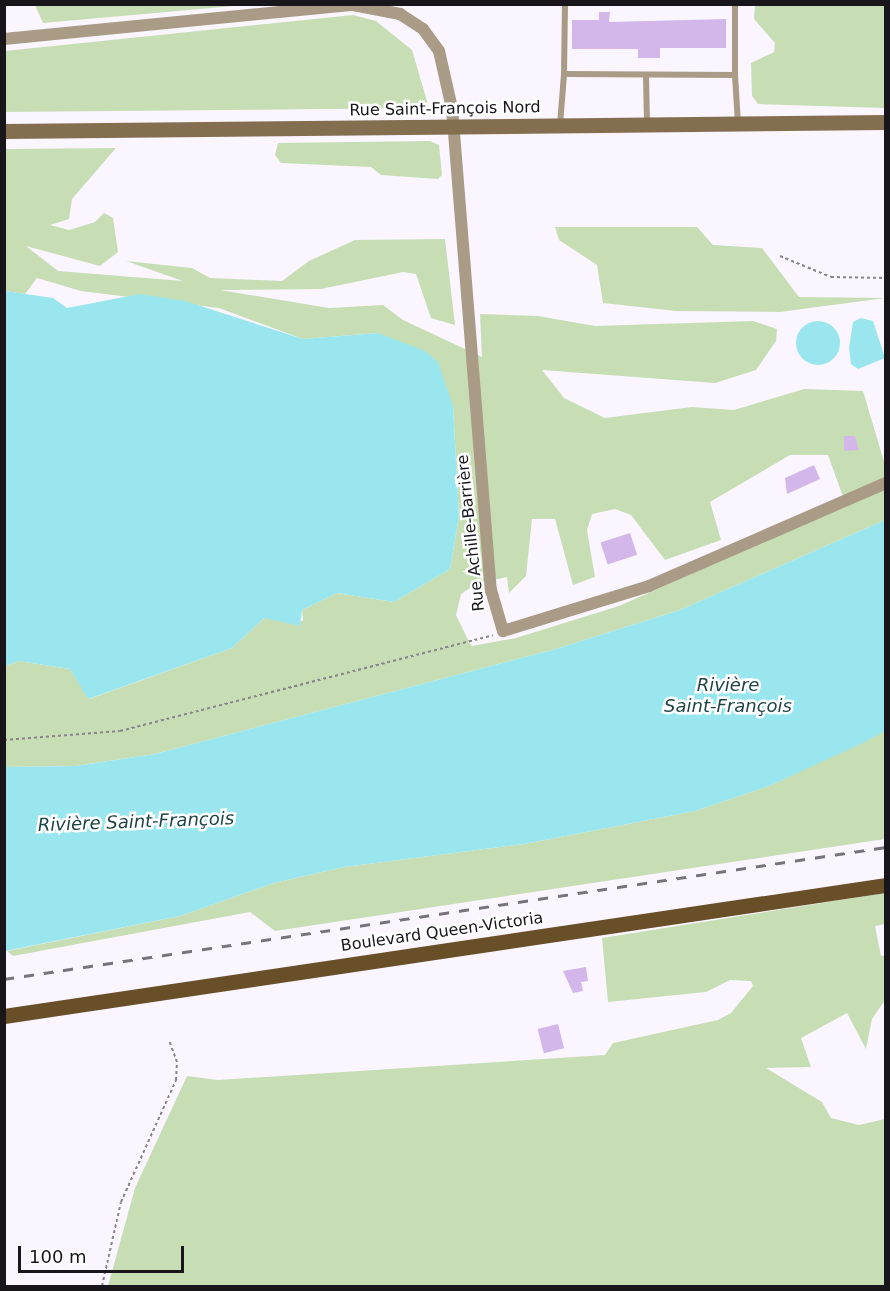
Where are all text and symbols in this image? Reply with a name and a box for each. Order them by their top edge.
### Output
street label: Rue Saint-François Nord [349,98,541,120]
street label: Rue Achille-Barrière [453,454,489,612]
water label: Rivière Saint-François [664,675,792,718]
water label: Rivière Saint-François [38,808,234,836]
street label: Boulevard Queen-Victoria [340,908,544,956]
scale bar [21,1234,188,1272]
text: 100 m [29,1246,87,1267]

